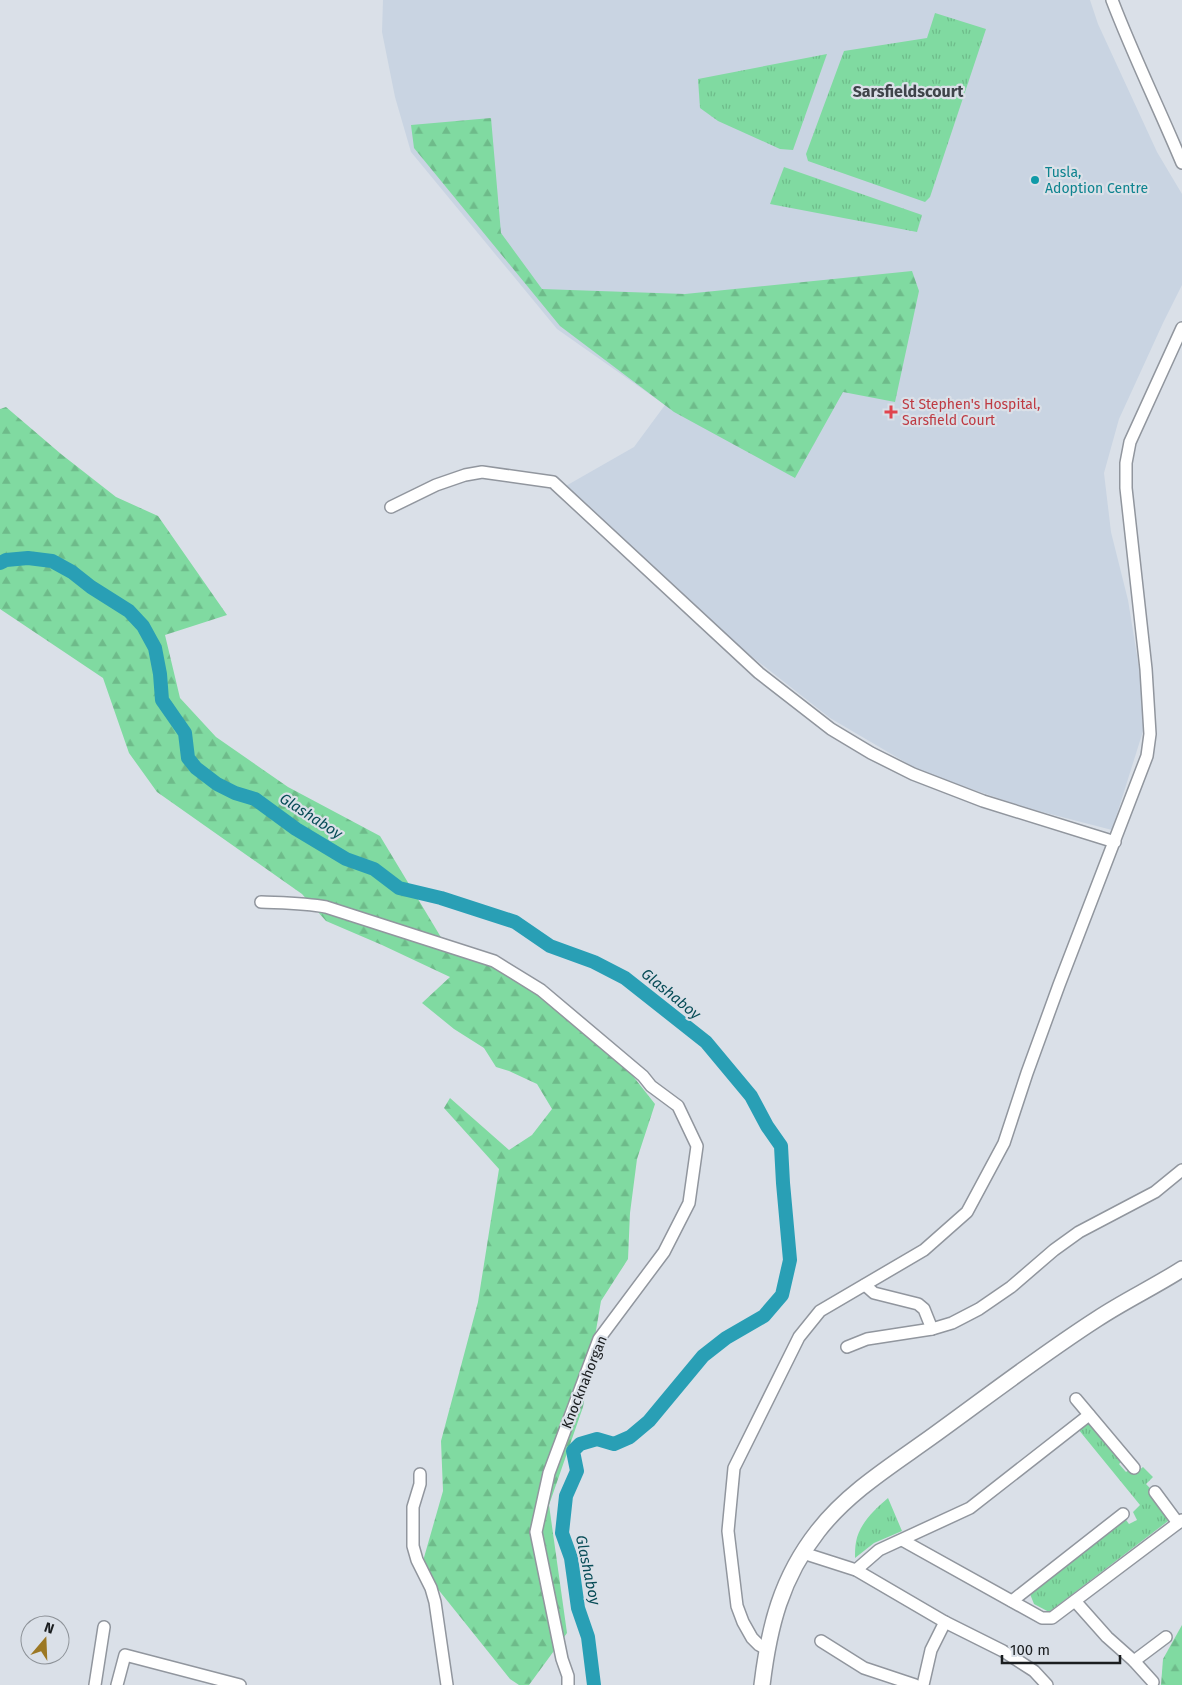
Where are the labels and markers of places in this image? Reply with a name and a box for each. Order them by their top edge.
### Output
place label: Tusla, Adoption Centre [1045,164,1148,197]
marker: Tusla, Adoption Centre [1029,174,1041,186]
place label: St Stephen's Hospital, Sarsfield Court [902,396,1040,429]
marker: St Stephen's Hospital, Sarsfield Court [884,405,898,419]

